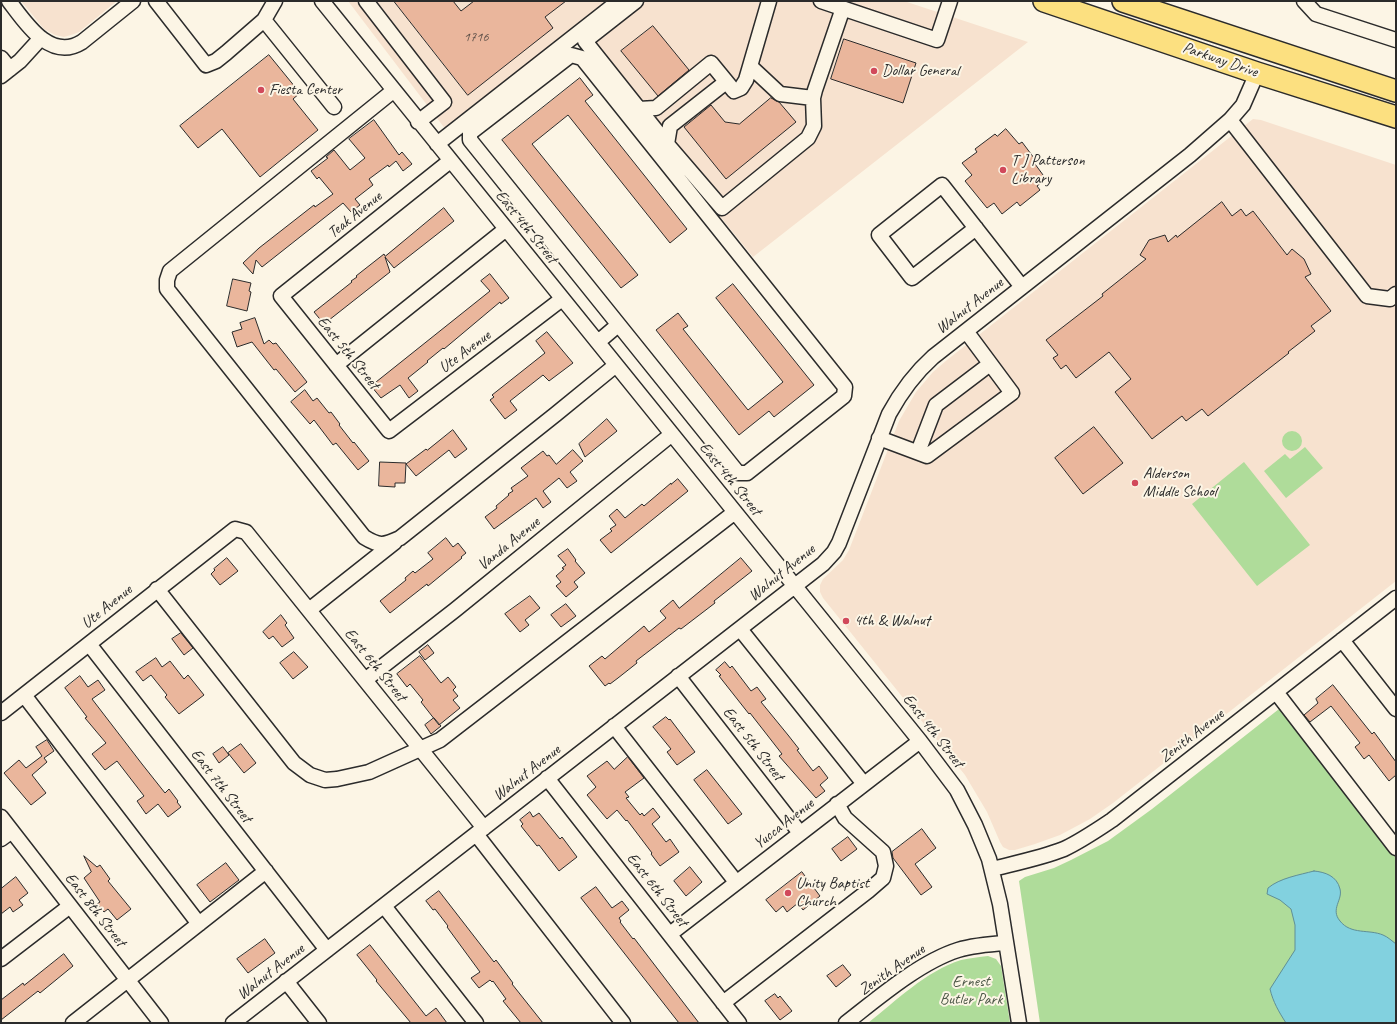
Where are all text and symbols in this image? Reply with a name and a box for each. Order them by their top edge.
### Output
house number: 1716 [463,29,489,45]
street label: Parkway Drive [1180,38,1260,82]
place label: Dollar General [882,61,959,81]
marker: Dollar General [869,66,879,76]
place label: Fiesta Center [269,80,342,100]
marker: Fiesta Center [256,85,266,95]
place label: T J Patterson Library [1011,151,1085,189]
marker: T J Patterson Library [998,165,1008,175]
street label: Teak Avenue [324,187,386,243]
street label: East 4th Street [491,187,561,267]
street label: Walnut Avenue [932,274,1008,338]
street label: East 5th Street [313,313,383,393]
street label: Ute Avenue [435,326,495,378]
street label: East 4th Street [695,439,765,519]
place label: Alderson Middle School [1143,464,1216,502]
marker: Alderson Middle School [1130,478,1140,488]
street label: Vanda Avenue [474,513,544,575]
street label: Walnut Avenue [745,540,819,606]
street label: Ute Avenue [78,581,136,633]
place label: 4th & Walnut [854,611,930,631]
marker: 4th & Walnut [841,616,851,626]
street label: East 6th Street [340,625,410,705]
street label: East 4th Street [898,690,968,772]
street label: East 5th Street [718,703,788,785]
street label: Zenith Avenue [1156,705,1228,767]
street label: Walnut Avenue [489,741,565,805]
street label: East 7th Street [186,745,256,827]
street label: Yucca Avenue [750,794,818,854]
street label: East 6th Street [622,849,692,931]
street label: East 8th Street [60,869,130,951]
place label: Unity Baptist Church [796,874,869,912]
marker: Unity Baptist Church [783,888,793,898]
street label: Walnut Avenue [233,940,309,1004]
street label: Zenith Avenue [855,940,929,1000]
park label: Ernest Butler Park [940,972,1002,1010]

